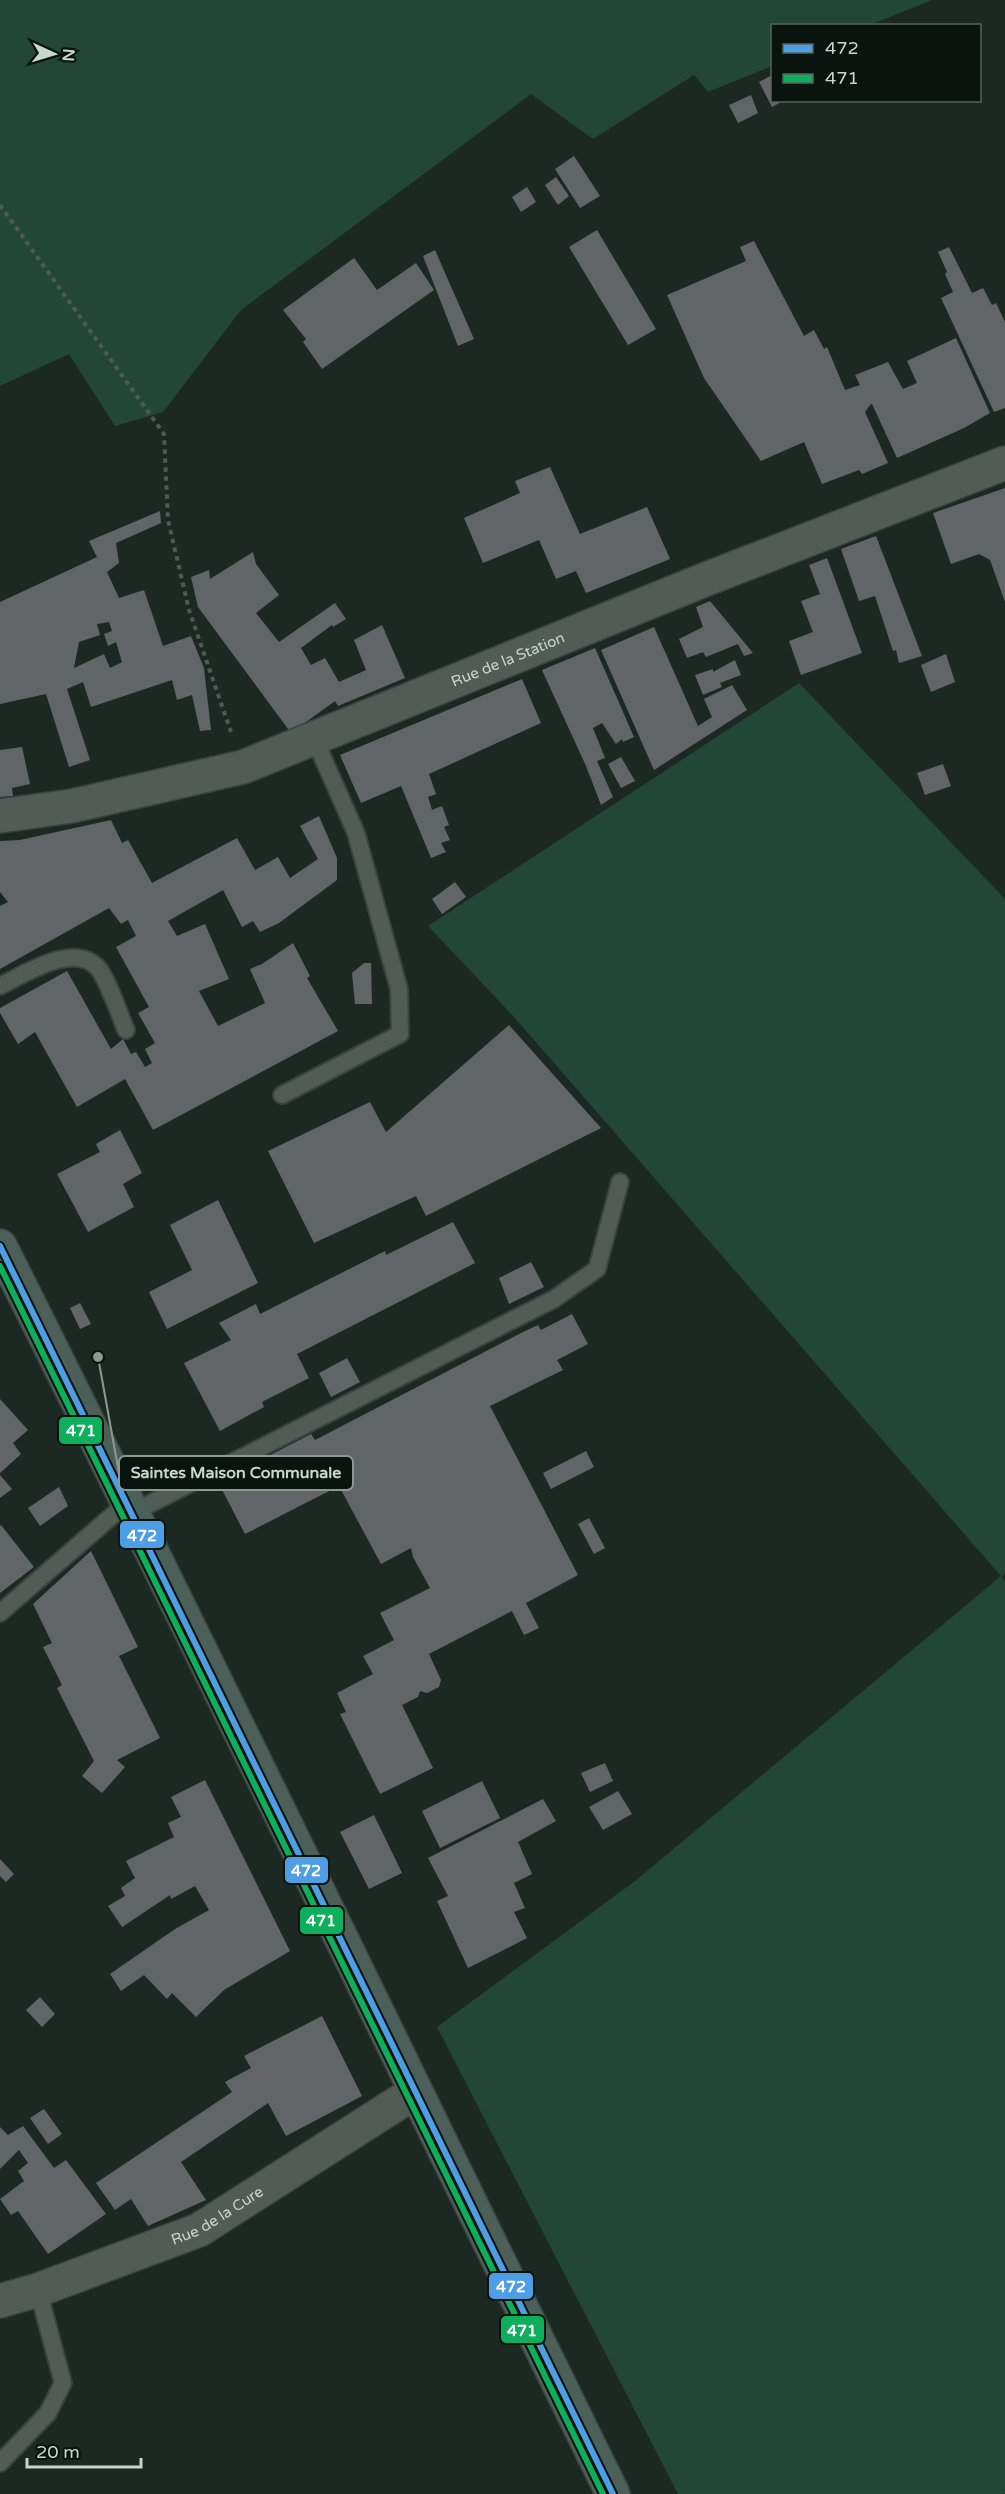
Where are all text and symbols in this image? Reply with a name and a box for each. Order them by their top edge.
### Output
north arrow [24,24,84,84]
legend [771,24,981,102]
text: 472 [825,37,859,59]
text: N [58,48,78,62]
text: 471 [825,67,859,89]
street label: Rue de la Station [449,628,567,691]
line badge: 471 [58,1416,103,1445]
text: 471 [66,1421,96,1441]
callout: Saintes Maison Communale [119,1456,353,1490]
text: Saintes Maison Communale [131,1463,341,1483]
line badge: 472 [119,1520,165,1549]
text: 472 [127,1526,157,1546]
line badge: 472 [284,1856,329,1884]
text: 472 [291,1861,321,1881]
line badge: 471 [299,1906,344,1935]
text: 471 [306,1911,336,1931]
street label: Rue de la Cure [168,2182,267,2249]
line badge: 472 [488,2272,534,2300]
text: 472 [496,2277,526,2297]
line badge: 471 [500,2315,545,2344]
text: 471 [507,2321,537,2341]
scale bar [27,2431,141,2469]
text: 20 m [36,2441,80,2463]

